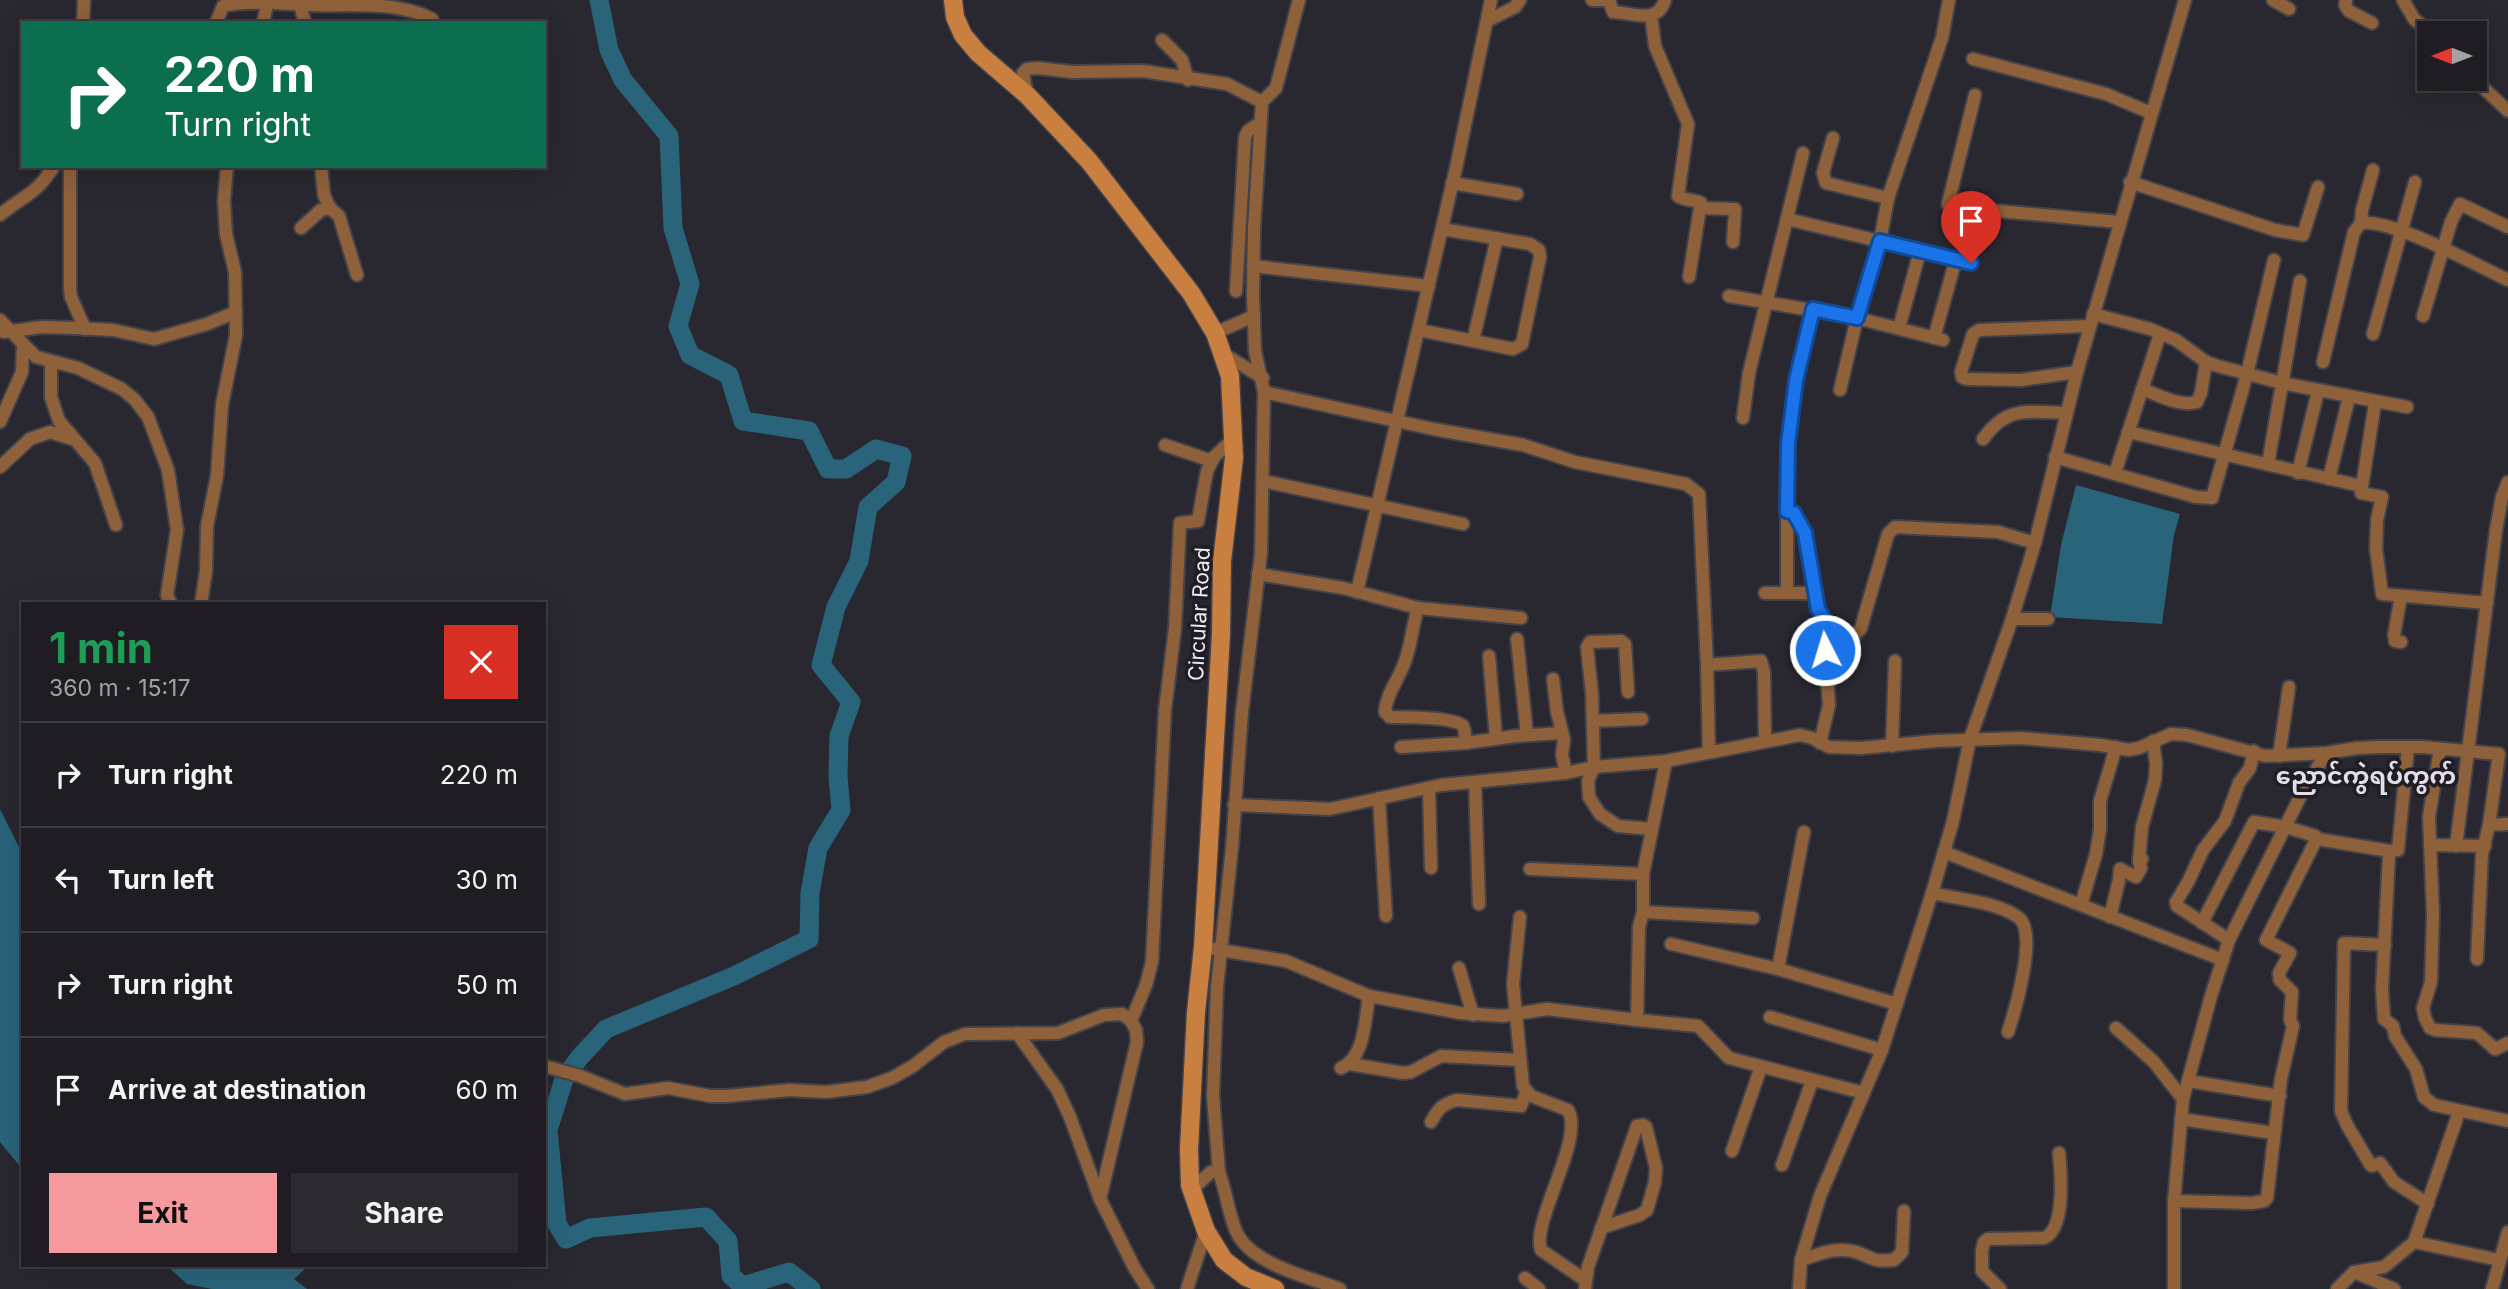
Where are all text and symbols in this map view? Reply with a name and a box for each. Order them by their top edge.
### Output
north arrow [2417,21,2487,91]
map controls [2417,21,2487,91]
text: 220 m [164,45,315,104]
icon: right [49,49,140,140]
text: Turn right [164,105,311,144]
pin [1941,191,2001,263]
icon: arrive [1952,202,1990,240]
street label: Circular Road [1183,547,1215,681]
position arrow [1788,613,1862,687]
text: 1 min [49,622,153,673]
button: close [444,625,518,699]
text: 360 m · 15:17 [49,674,191,702]
icon: right [49,756,87,794]
text: Turn right [108,759,233,790]
text: 220 m [440,759,518,790]
district label: ညောင်ကွဲရပ်ကွက် [2276,760,2456,795]
icon: left [49,861,87,899]
text: Turn left [108,864,214,895]
text: 30 m [455,864,518,895]
icon: right [49,966,87,1004]
text: Turn right [108,969,233,1000]
text: 50 m [456,969,518,1000]
icon: arrive [49,1071,87,1109]
text: Arrive at destination [108,1074,367,1105]
text: 60 m [455,1074,518,1105]
button: Exit [49,1173,277,1253]
button: Share [291,1173,518,1253]

